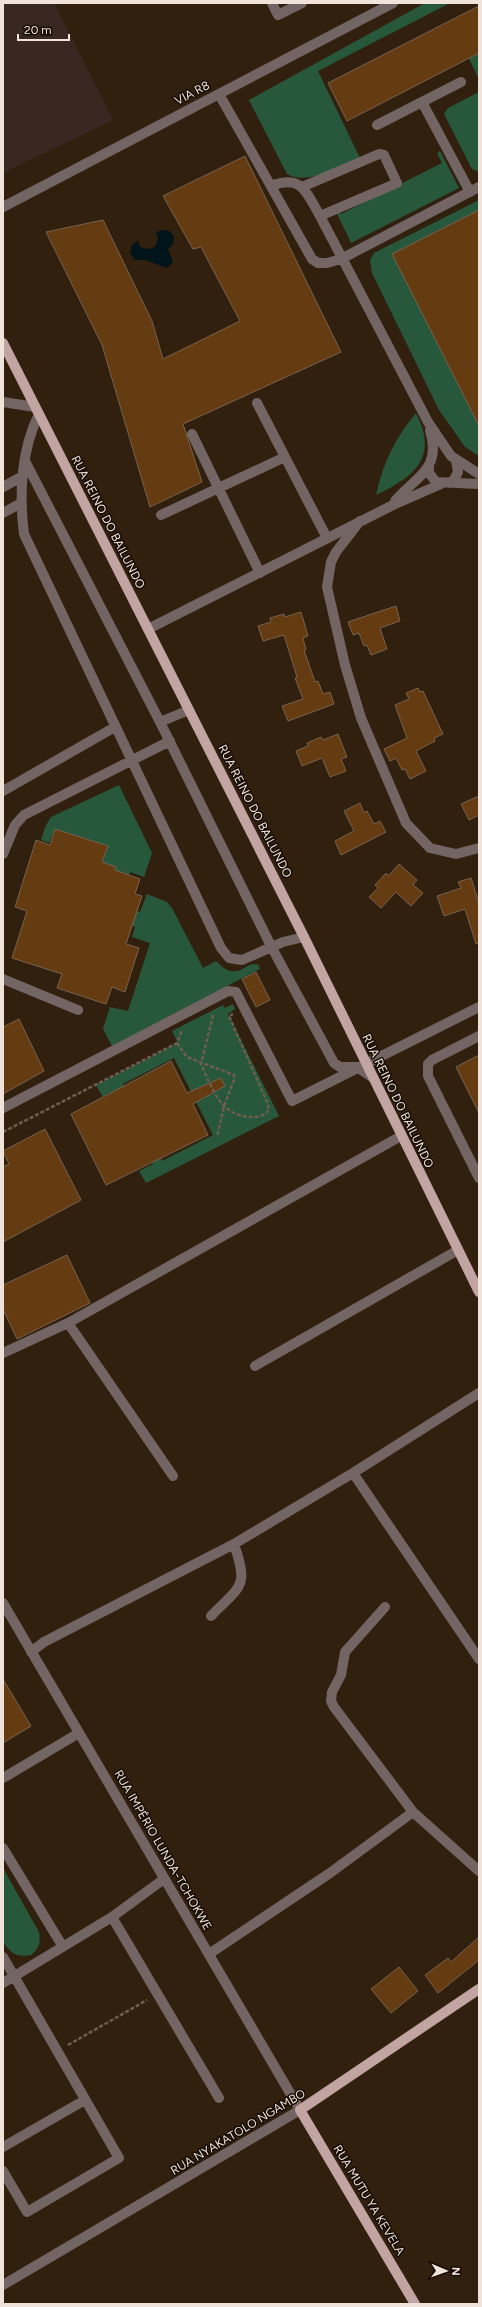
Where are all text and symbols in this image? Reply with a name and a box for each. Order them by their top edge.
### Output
scale bar [18,16,69,42]
text: 20 m [24,23,52,37]
street label: VIA R8 [172,78,212,108]
street label: RUA REINO DO BAILUNDO [68,453,148,591]
street label: RUA REINO DO BAILUNDO [215,742,295,880]
street label: RUA REINO DO BAILUNDO [359,1032,437,1170]
street label: RUA IMPÉRIO LUNDA-TCHOKWE [111,1767,215,1933]
street label: RUA NYAKATOLO NGAMBO [168,2086,308,2178]
street label: RUA MUTU YA KEVELA [330,2142,408,2258]
north arrow [426,2251,466,2291]
text: N [449,2267,462,2276]

